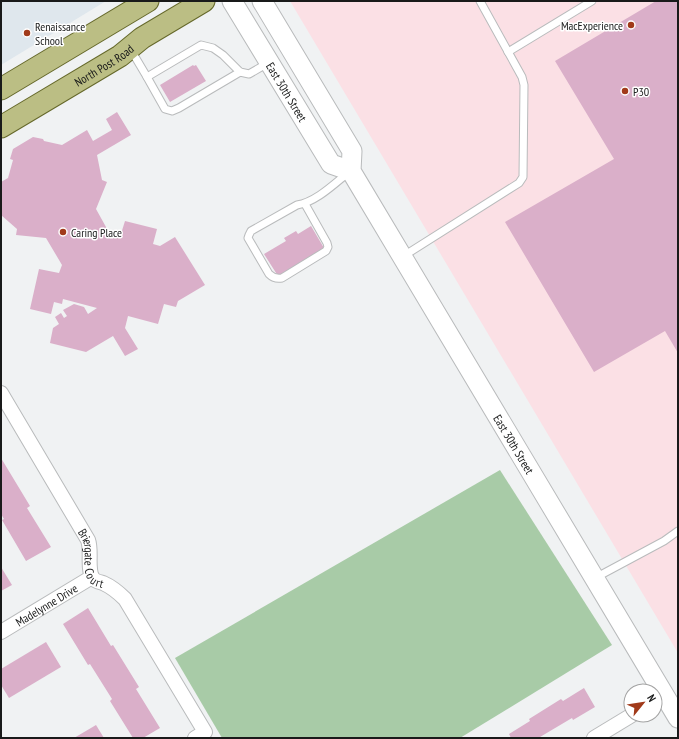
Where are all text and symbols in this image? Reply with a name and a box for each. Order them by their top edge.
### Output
place label: MacExperience [561,18,623,33]
place label: Renaissance School [35,19,85,48]
marker: MacExperience [626,20,636,30]
marker: Renaissance School [22,28,32,38]
street label: North Post Road [71,41,136,89]
street label: East 30th Street [263,59,311,125]
place label: P30 [633,84,649,99]
marker: P30 [620,86,630,96]
place label: Caring Place [71,225,122,240]
marker: Caring Place [58,227,68,237]
street label: East 30th Street [491,411,538,477]
street label: Briergate Court [75,526,106,591]
street label: Madelynne Drive [13,580,80,629]
north arrow [623,683,663,723]
text: N [644,692,659,704]

